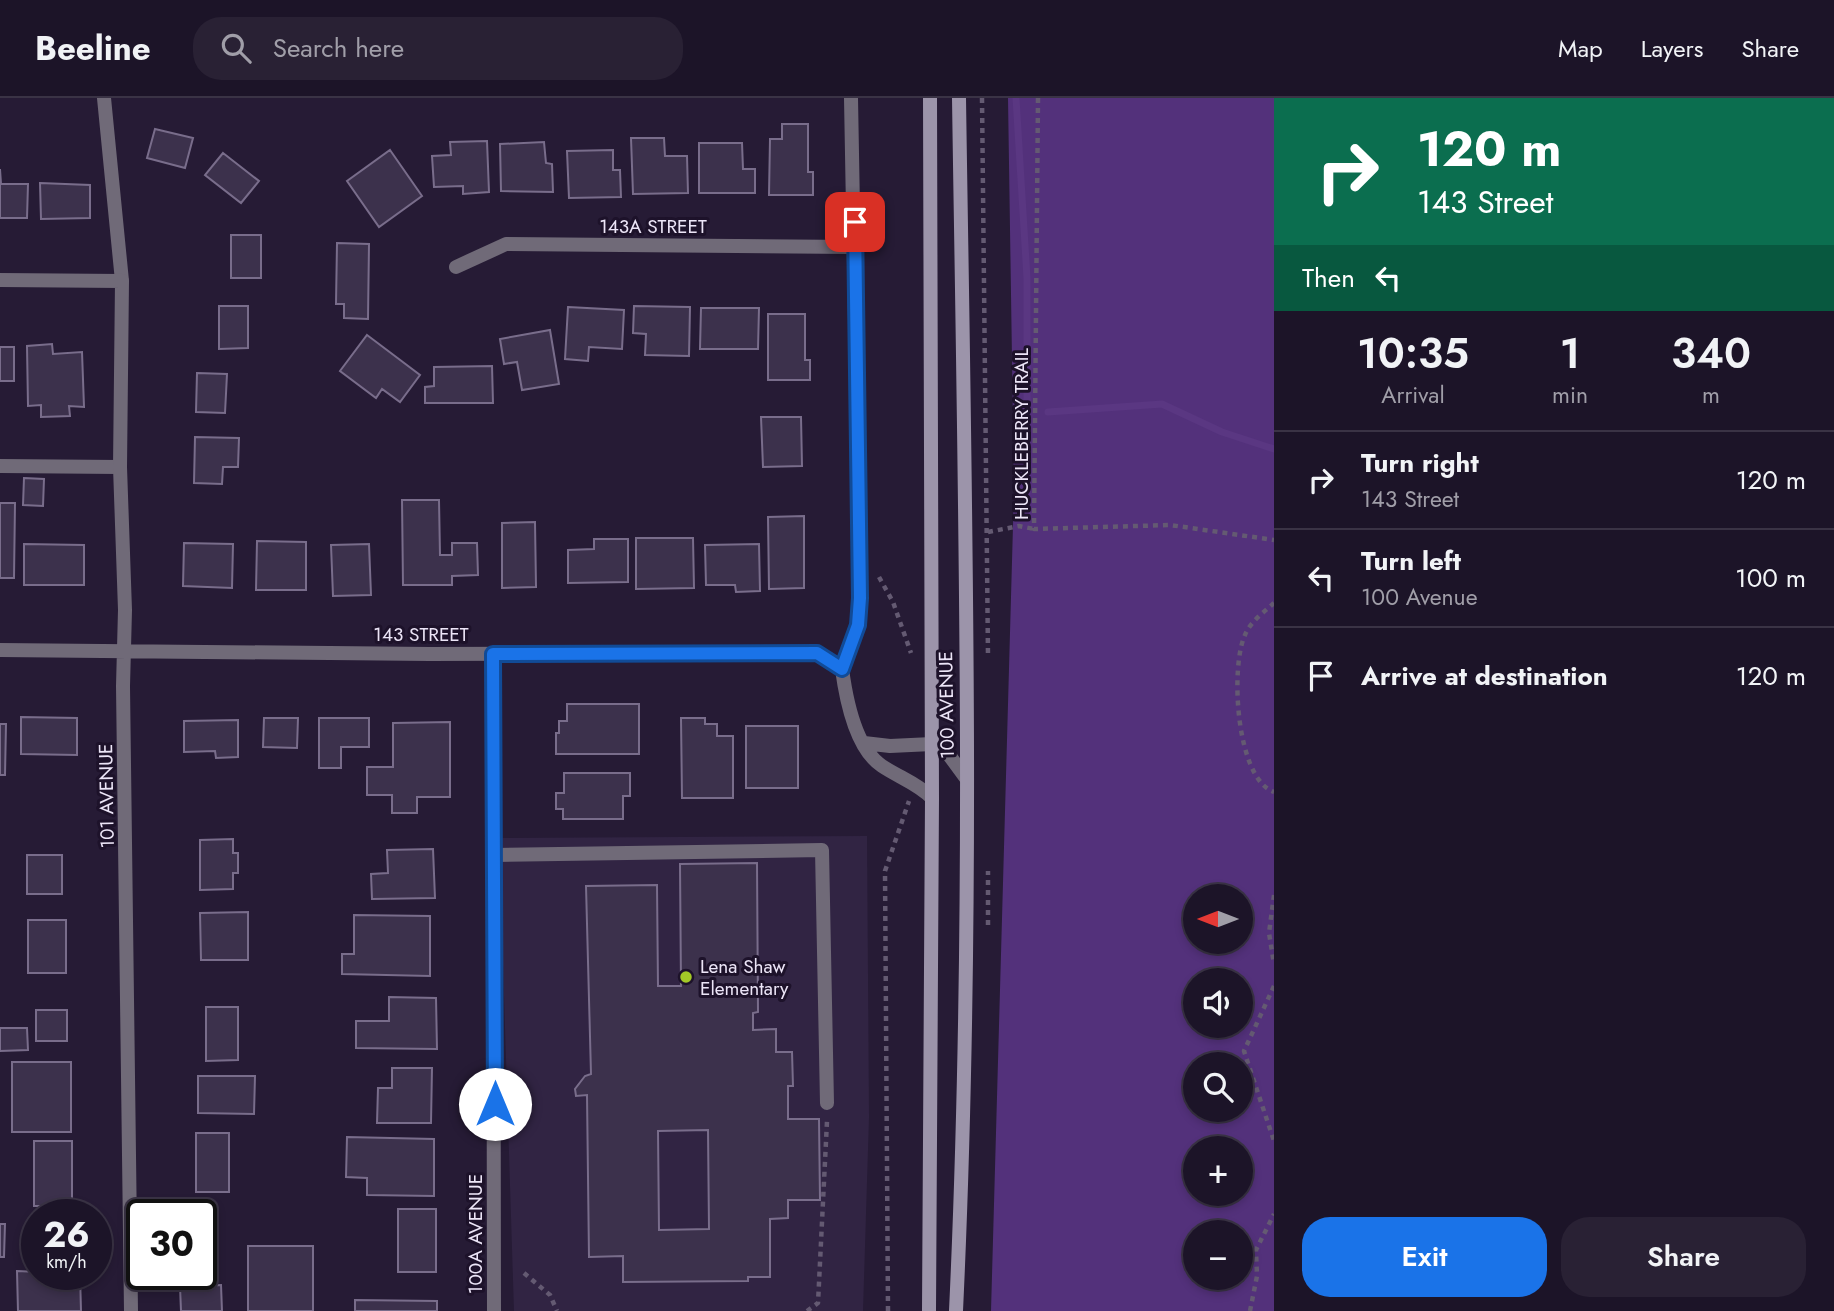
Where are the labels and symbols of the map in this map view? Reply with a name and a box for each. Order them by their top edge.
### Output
pin [825,192,885,252]
street label: 143A STREET [599,213,707,240]
street label: HUCKLEBERRY TRAIL [1008,347,1035,520]
street label: 143 STREET [373,621,469,648]
street label: 100 AVENUE [932,651,961,759]
street label: 101 AVENUE [92,743,121,849]
north arrow [1183,884,1253,954]
place label: Lena Shaw Elementary [700,953,789,1002]
marker: Lena Shaw Elementary [678,969,694,985]
position arrow [458,1067,532,1141]
street label: 100A AVENUE [462,1174,489,1294]
speed limit sign: 30 [126,1199,217,1290]

